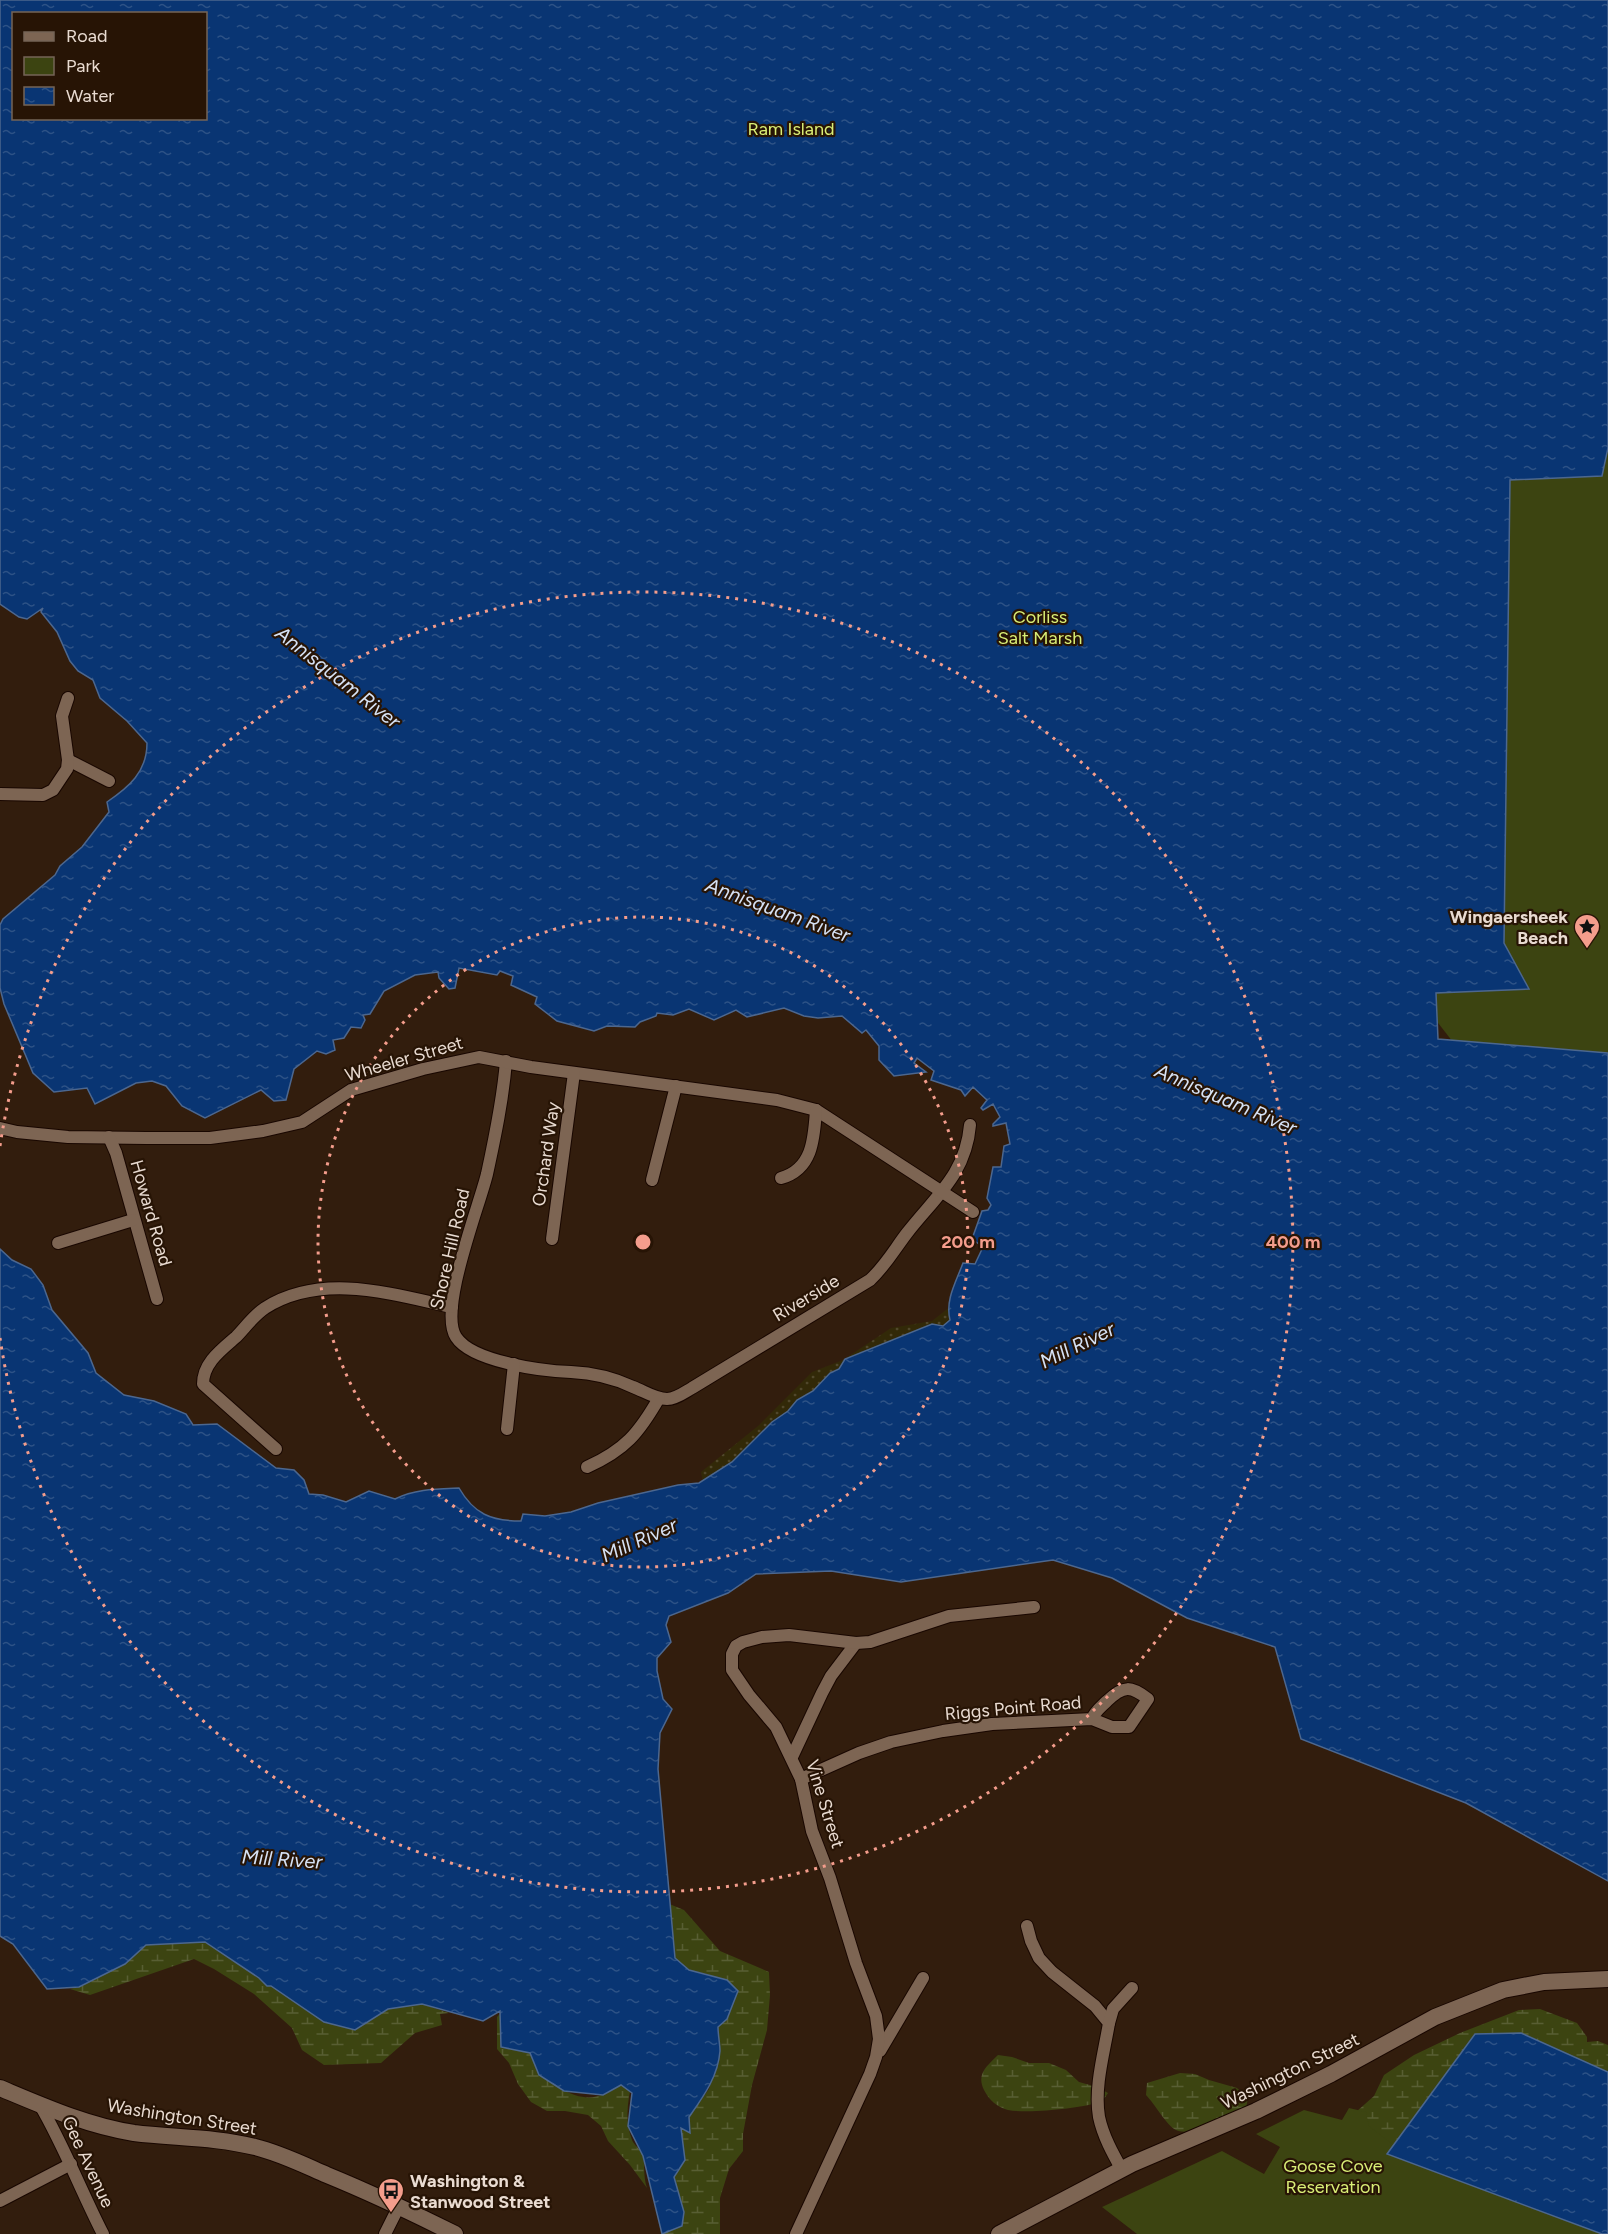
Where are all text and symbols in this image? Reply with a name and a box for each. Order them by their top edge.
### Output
legend [12,12,207,120]
text: Road [66,25,107,47]
text: Park [66,55,101,77]
text: Water [66,85,114,107]
park label: Ram Island [747,118,835,140]
park label: Corliss Salt Marsh [998,606,1082,649]
water label: Annisquam River [270,620,406,734]
water label: Annisquam River [702,872,855,948]
place label: Wingaersheek Beach [1450,906,1568,949]
place icon: Wingaersheek Beach [1572,912,1602,950]
street label: Wheeler Street [342,1032,466,1086]
water label: Annisquam River [1151,1058,1302,1140]
street label: Orchard Way [528,1100,564,1208]
street label: Howard Road [125,1157,177,1269]
street label: Shore Hill Road [425,1186,475,1312]
text: 200 m [941,1231,995,1253]
text: 400 m [1266,1231,1320,1253]
centre of rings [633,1232,653,1252]
street label: Riverside [769,1270,843,1326]
water label: Mill River [1036,1316,1120,1373]
water label: Mill River [597,1512,682,1567]
street label: Riggs Point Road [944,1691,1082,1725]
street label: Vine Street [801,1757,849,1851]
water label: Mill River [241,1844,324,1874]
street label: Washington Street [1217,2028,1363,2114]
street label: Washington Street [106,2094,258,2140]
street label: Gee Avenue [57,2113,119,2212]
park label: Goose Cove Reservation [1283,2155,1383,2198]
place label: Washington & Stanwood Street [410,2170,550,2213]
bus stop icon: Washington & Stanwood Street [376,2176,406,2214]

